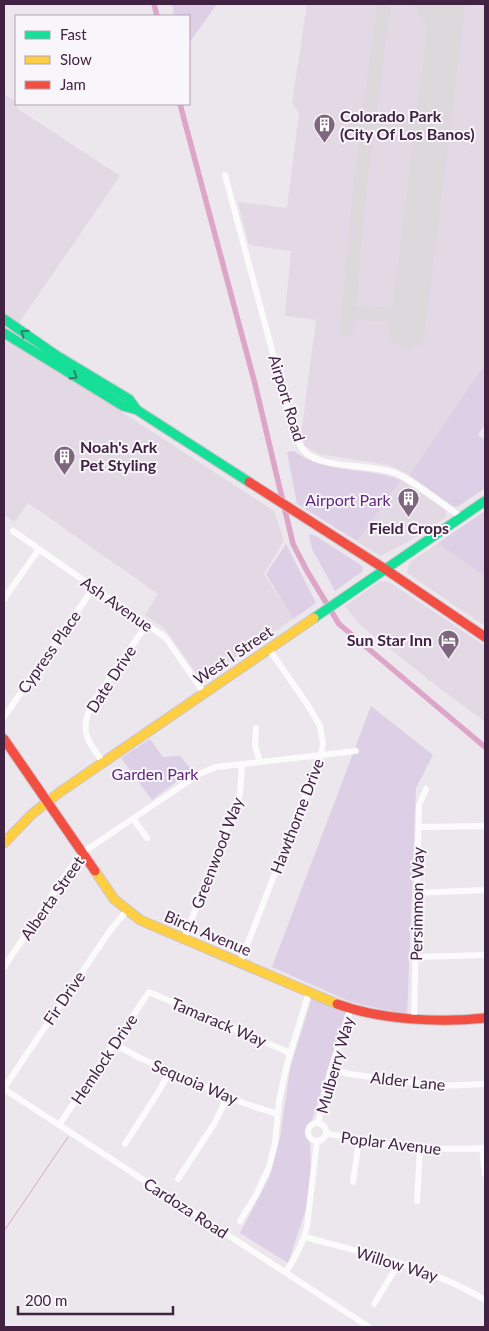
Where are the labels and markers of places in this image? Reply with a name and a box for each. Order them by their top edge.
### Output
place label: Colorado Park (City Of Los Banos) [340,106,475,143]
building icon: Colorado Park (City Of Los Banos) [312,113,336,144]
place label: Noah's Ark Pet Styling [80,437,158,474]
building icon: Noah's Ark Pet Styling [52,444,76,475]
building icon: Field Crops [397,487,421,518]
place label: Field Crops [369,518,449,537]
hotel icon: Sun Star Inn [436,628,460,659]
place label: Sun Star Inn [347,630,432,649]

